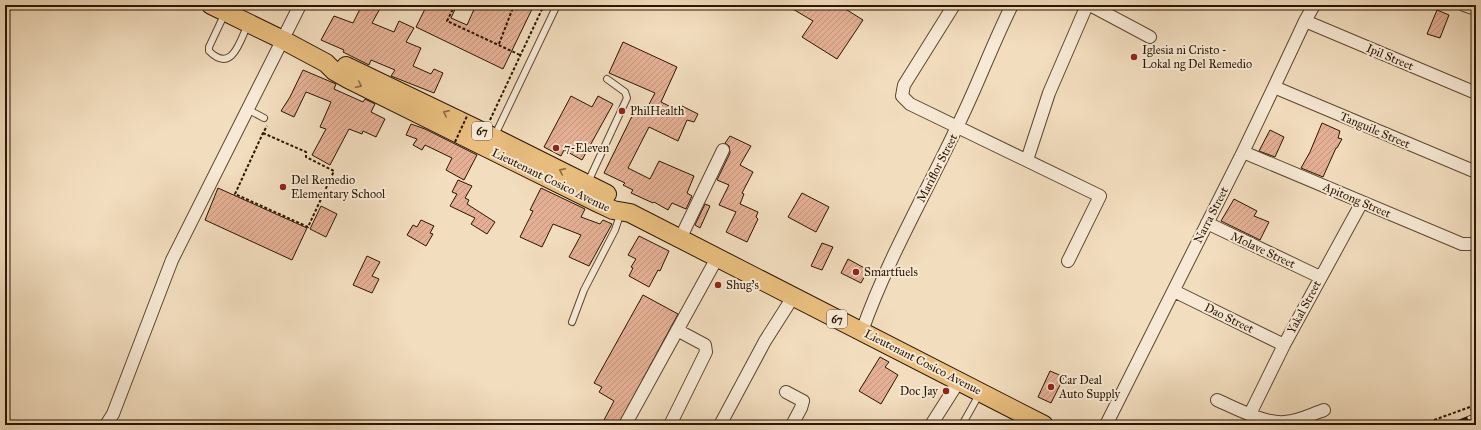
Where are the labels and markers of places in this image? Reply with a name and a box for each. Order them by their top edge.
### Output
place label: Iglesia ni Cristo - Lokal ng Del Remedio [1142,43,1252,72]
marker: Iglesia ni Cristo - Lokal ng Del Remedio [1129,52,1139,62]
place label: PhilHealth [630,104,685,118]
marker: PhilHealth [617,106,627,116]
place label: 7-Eleven [564,141,610,155]
marker: 7-Eleven [551,143,561,153]
place label: Del Remedio Elementary School [291,173,386,201]
marker: Del Remedio Elementary School [278,182,288,192]
place label: Smartfuels [864,265,918,279]
marker: Smartfuels [851,267,861,277]
place label: Shug's [726,278,759,293]
marker: Shug's [713,280,723,290]
place label: Car Deal Auto Supply [1058,373,1121,401]
marker: Car Deal Auto Supply [1046,382,1056,392]
place label: Doc Jay [900,384,938,399]
marker: Doc Jay [941,386,951,396]

